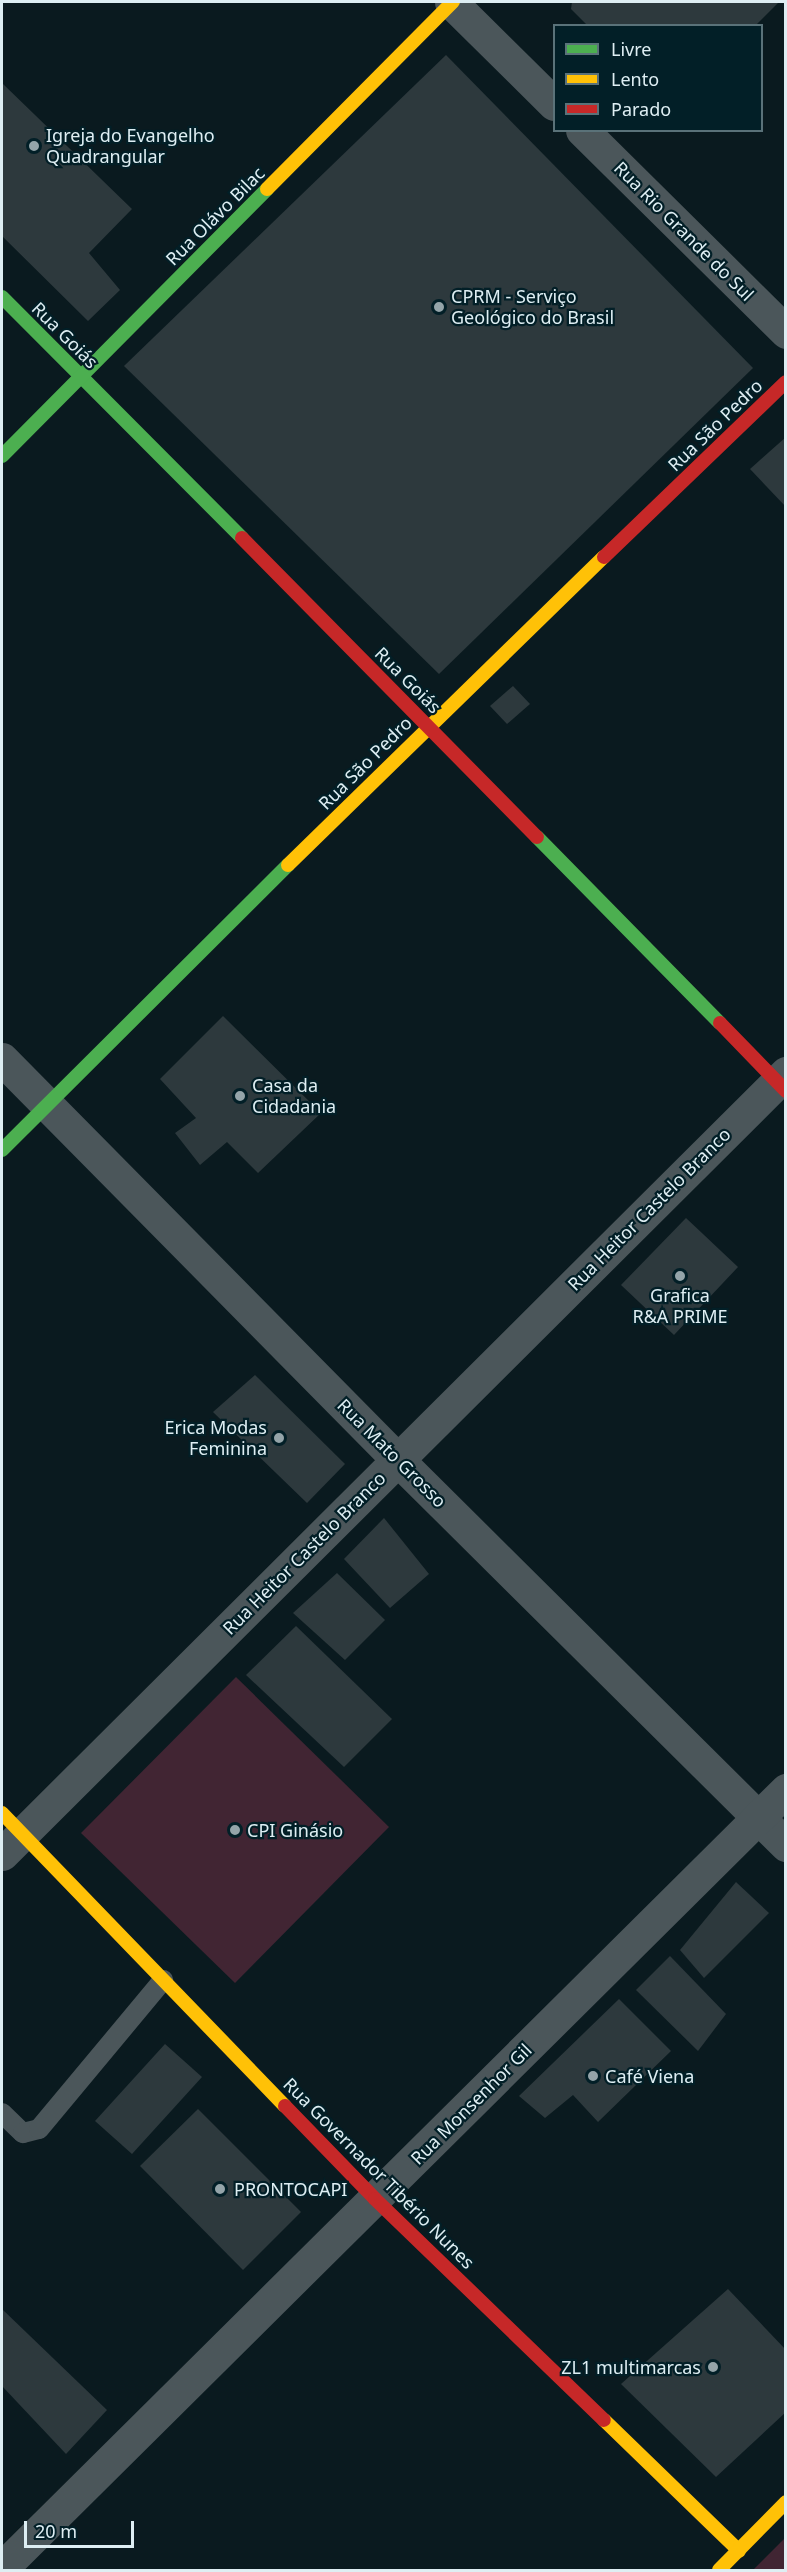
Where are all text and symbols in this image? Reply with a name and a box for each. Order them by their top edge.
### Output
legend [553,24,763,132]
text: Livre [611,37,651,61]
text: Lento [611,67,659,91]
text: Parado [611,97,671,121]
place label: Igreja do Evangelho Quadrangular [46,125,215,168]
marker: Igreja do Evangelho Quadrangular [27,139,41,153]
street label: Rua Rio Grande do Sul [610,157,758,305]
street label: Rua Olávo Bilac [161,162,269,270]
place label: CPRM - Serviço Geológico do Brasil [451,286,614,328]
street label: Rua Goiás [28,298,102,372]
marker: CPRM - Serviço Geológico do Brasil [432,300,446,314]
street label: Rua São Pedro [663,375,767,475]
street label: Rua Goiás [371,643,445,717]
street label: Rua São Pedro [314,712,416,814]
place label: Casa da Cidadania [252,1075,336,1118]
marker: Casa da Cidadania [233,1089,247,1103]
street label: Rua Heitor Castelo Branco [563,1123,735,1295]
marker: Grafica R&A PRIME [673,1269,687,1283]
place label: Grafica R&A PRIME [632,1285,728,1328]
street label: Rua Mato Grosso [333,1394,451,1512]
place label: Erica Modas Feminina [164,1417,267,1460]
marker: Erica Modas Feminina [272,1431,286,1445]
street label: Rua Heitor Castelo Branco [218,1467,390,1639]
place label: CPI Ginásio [247,1819,343,1841]
marker: CPI Ginásio [228,1823,242,1837]
street label: Rua Monsenhor Gil [406,2039,536,2169]
place label: Café Viena [605,2065,694,2087]
marker: Café Viena [586,2069,600,2083]
street label: Rua Governador Tibério Nunes [279,2073,479,2273]
place label: PRONTOCAPI [234,2178,347,2200]
marker: PRONTOCAPI [211,2180,229,2198]
place label: ZL1 multimarcas [561,2356,701,2378]
marker: ZL1 multimarcas [706,2360,720,2374]
scale bar [27,2509,136,2547]
text: 20 m [35,2519,77,2543]

